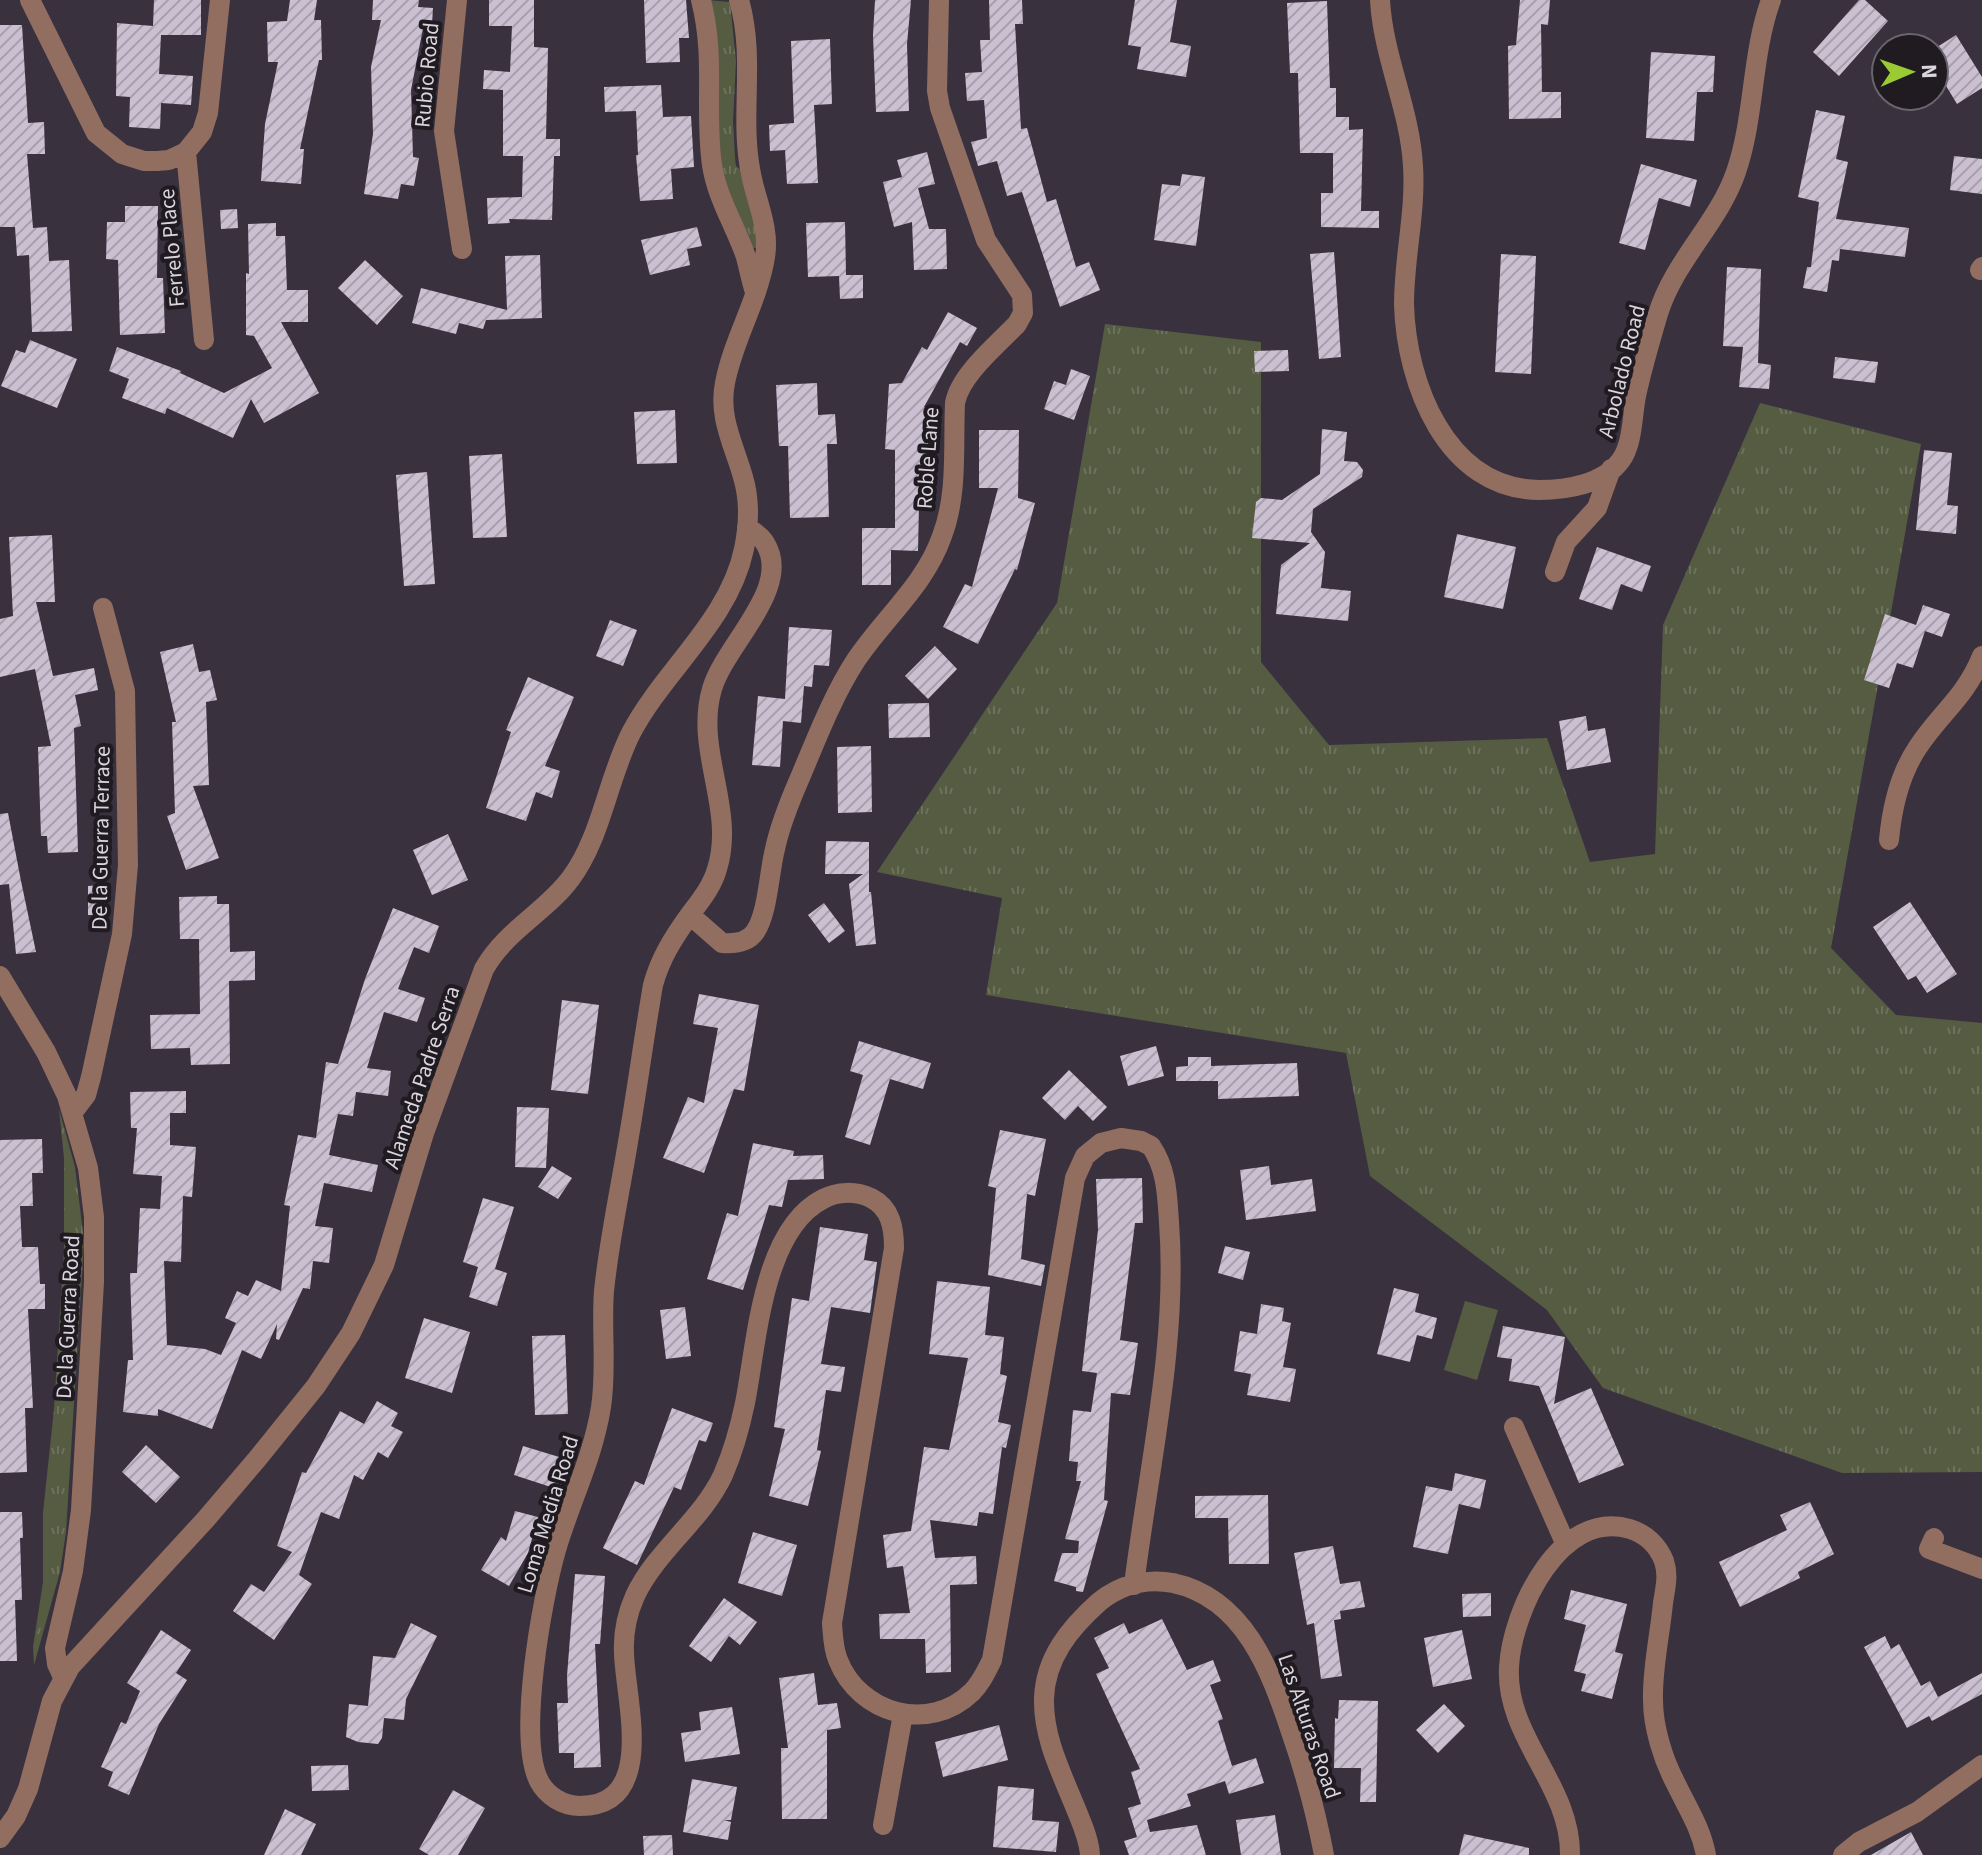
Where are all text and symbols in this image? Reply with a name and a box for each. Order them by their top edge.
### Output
street label: Rubio Road [406,21,448,129]
north arrow [1870,32,1950,112]
text: N [1913,63,1945,79]
street label: Ferrelo Place [151,187,193,309]
street label: Arbolado Road [1590,301,1654,441]
street label: Roble Lane [908,406,948,510]
street label: De la Guerra Terrace [83,746,119,930]
street label: Alameda Padre Serra [376,982,468,1173]
street label: De la Guerra Road [48,1234,88,1400]
street label: Loma Media Road [509,1432,587,1597]
street label: Las Alturas Road [1269,1650,1349,1803]

